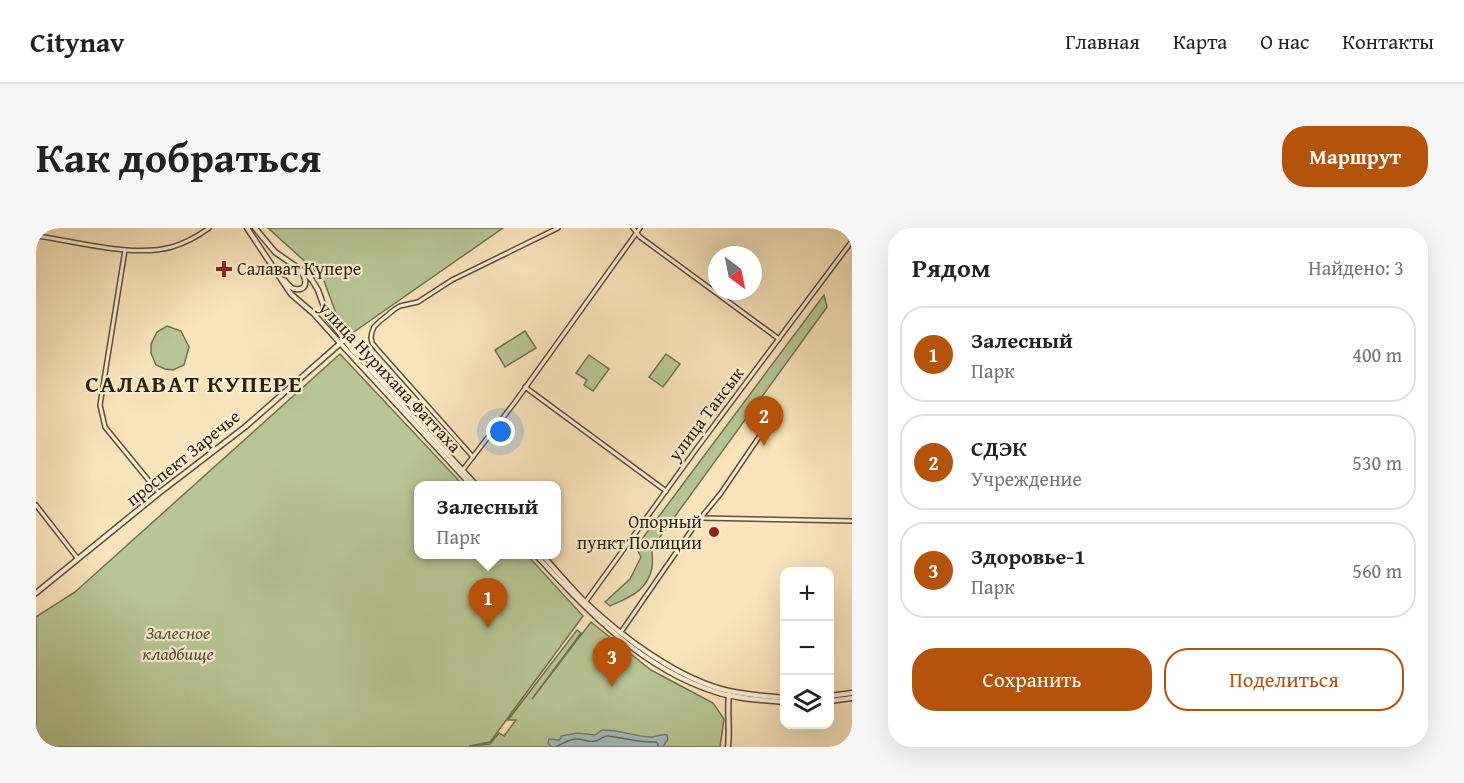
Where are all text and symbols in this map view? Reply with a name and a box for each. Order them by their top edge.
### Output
text: Citynav [30,21,124,62]
text: Главная [1065,26,1140,57]
text: Карта [1173,26,1227,57]
text: О нас [1260,26,1309,57]
text: Контакты [1342,26,1434,57]
text: Как добраться [36,126,321,187]
button: Маршрут [1282,126,1428,187]
north arrow [708,246,762,300]
text: Рядом [912,248,990,287]
text: Найдено: 3 [1308,253,1404,282]
place label: Салават Күпере [237,255,361,282]
marker: Салават Күпере [215,260,233,278]
street label: улица Нурихана Фаттаха [312,294,468,459]
text: Залесный [971,324,1073,356]
text: 1 [928,340,939,369]
text: 400 m [1352,340,1402,369]
text: Парк [971,356,1015,385]
street label: улица Тансык [661,361,750,467]
district label: САЛАВАТ КУПЕРЕ [85,366,303,401]
pin: 2 [744,396,784,446]
street label: проспект Заречье [120,403,246,512]
your location [486,417,515,446]
text: СДЭК [971,432,1027,464]
text: 2 [928,448,939,477]
text: 530 m [1352,448,1402,477]
text: Учреждение [971,464,1082,493]
popup [414,481,561,559]
text: Залесный [437,490,538,522]
place label: Опорный пункт Полиции [577,508,702,556]
text: Парк [437,522,480,551]
marker: Опорный пункт Полиции [707,525,721,539]
text: Здоровье-1 [971,540,1086,572]
text: 3 [928,556,939,585]
text: 560 m [1352,556,1402,585]
map controls [780,567,834,729]
button: + [780,567,834,621]
text: Парк [971,572,1015,601]
pin: 1 [468,578,508,628]
park label: Залесное кладбище [142,619,214,667]
button: − [780,621,834,675]
pin: 3 [592,638,632,687]
button: Сохранить [912,648,1152,711]
button: Поделиться [1164,648,1404,711]
button: layers [780,675,834,729]

